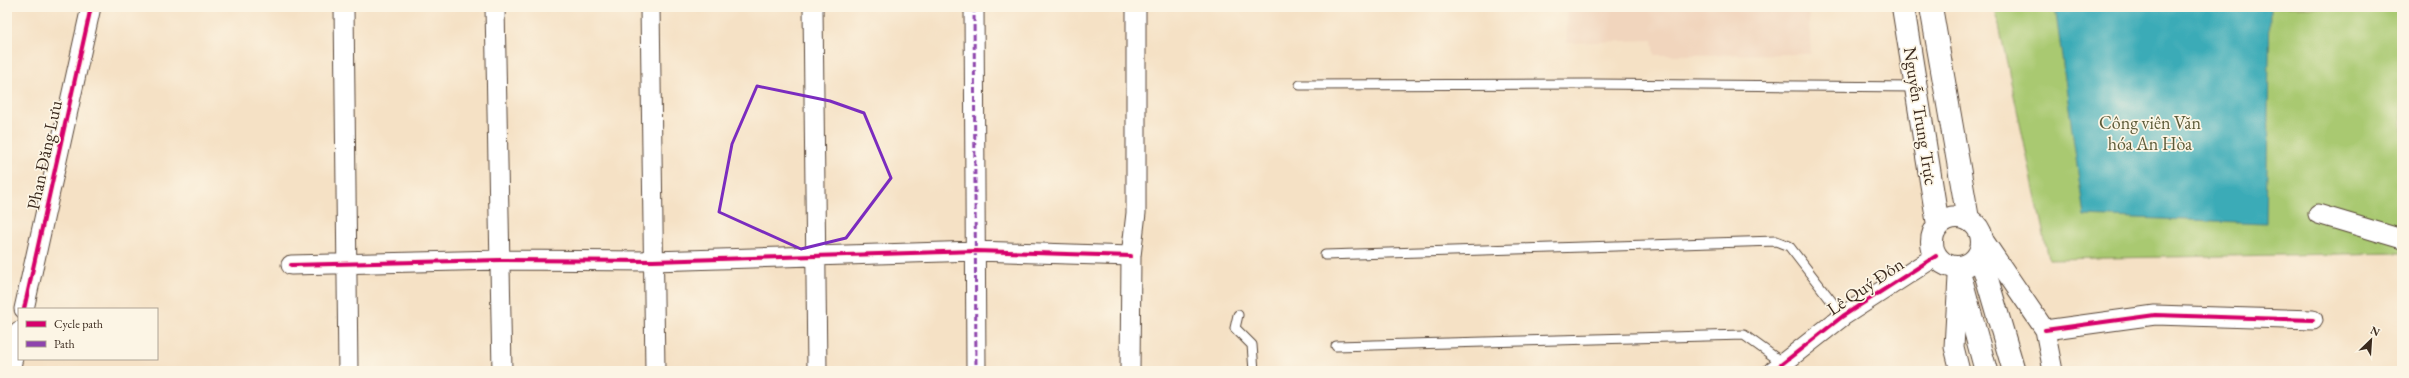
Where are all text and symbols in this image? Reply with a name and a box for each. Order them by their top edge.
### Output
street label: Nguyễn Trung Trực [1899,45,1943,187]
street label: Phan Đăng Lưu [21,98,67,212]
park label: Công viên Văn hóa An Hòa [2099,111,2202,155]
street label: Lê Quý Đôn [1822,252,1908,320]
legend [18,308,158,360]
text: Cycle path [54,316,103,332]
north arrow [2351,320,2391,360]
text: N [2368,323,2382,339]
text: Path [54,336,75,352]

